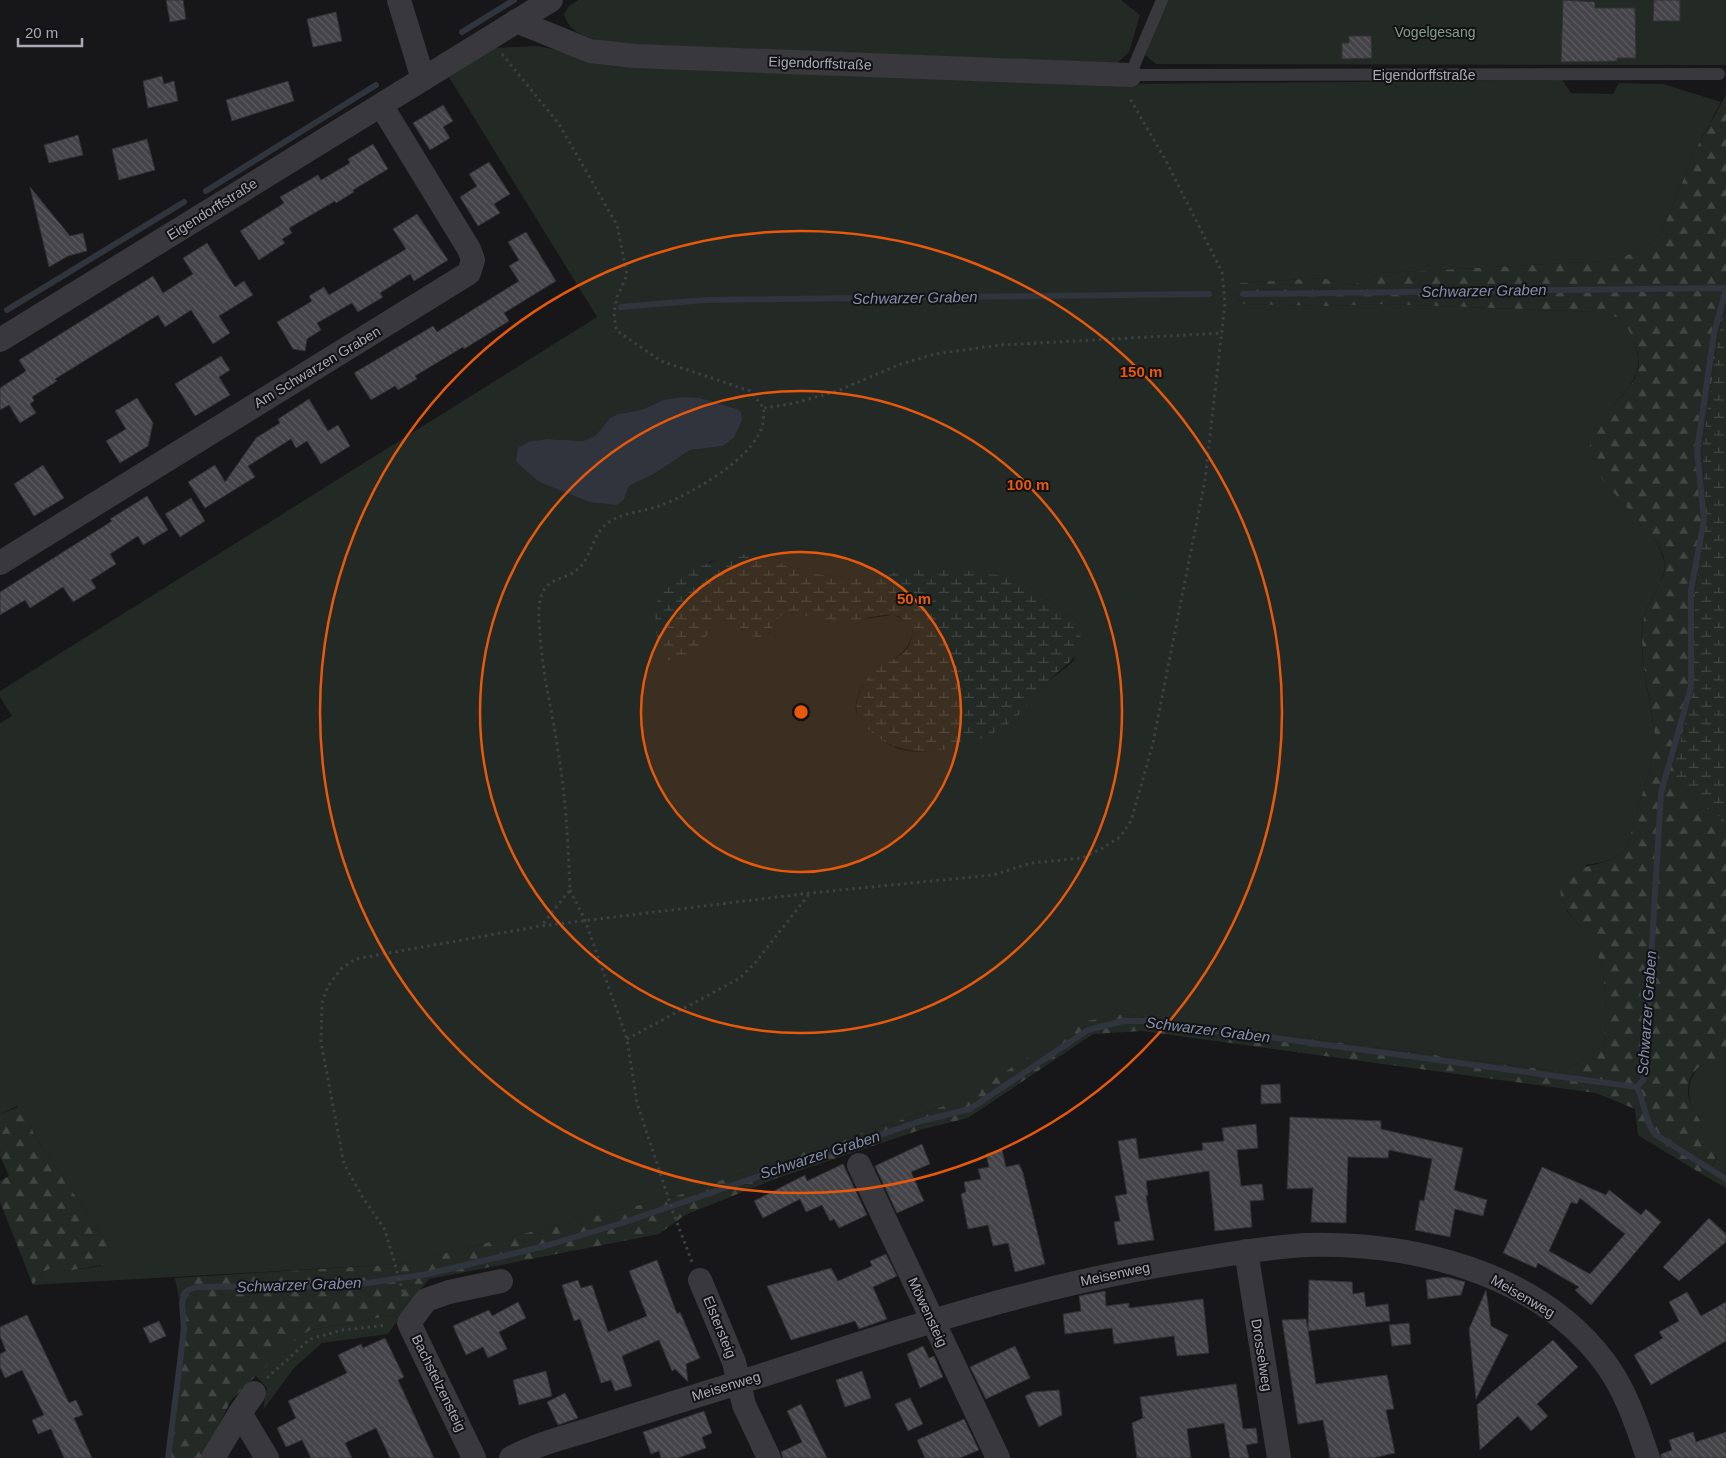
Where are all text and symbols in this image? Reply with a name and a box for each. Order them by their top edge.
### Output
scale bar [18,15,81,47]
text: 20 m [25,24,58,41]
park label: Vogelgesang [1395,24,1475,40]
street label: Eigendorffstraße [768,53,872,73]
street label: Eigendorffstraße [1372,67,1476,83]
street label: Eigendorffstraße [164,175,260,243]
water label: Schwarzer Graben [1421,281,1547,300]
water label: Schwarzer Graben [852,288,978,307]
street label: Am Schwarzen Graben [251,323,383,411]
text: 150 m [1120,363,1162,380]
text: 100 m [1007,476,1049,493]
text: 50 m [897,590,931,607]
centre of rings [792,703,810,721]
water label: Schwarzer Graben [1634,950,1659,1076]
water label: Schwarzer Graben [1145,1013,1271,1046]
water label: Schwarzer Graben [758,1127,882,1182]
street label: Meisenweg [1079,1259,1151,1289]
street label: Meisenweg [1488,1271,1558,1321]
water label: Schwarzer Graben [236,1274,362,1295]
street label: Möwensteig [905,1275,951,1349]
street label: Elstersteig [700,1294,740,1360]
street label: Drosselweg [1248,1318,1276,1392]
street label: Bachstelzensteig [409,1332,469,1434]
street label: Meisenweg [690,1368,762,1404]

